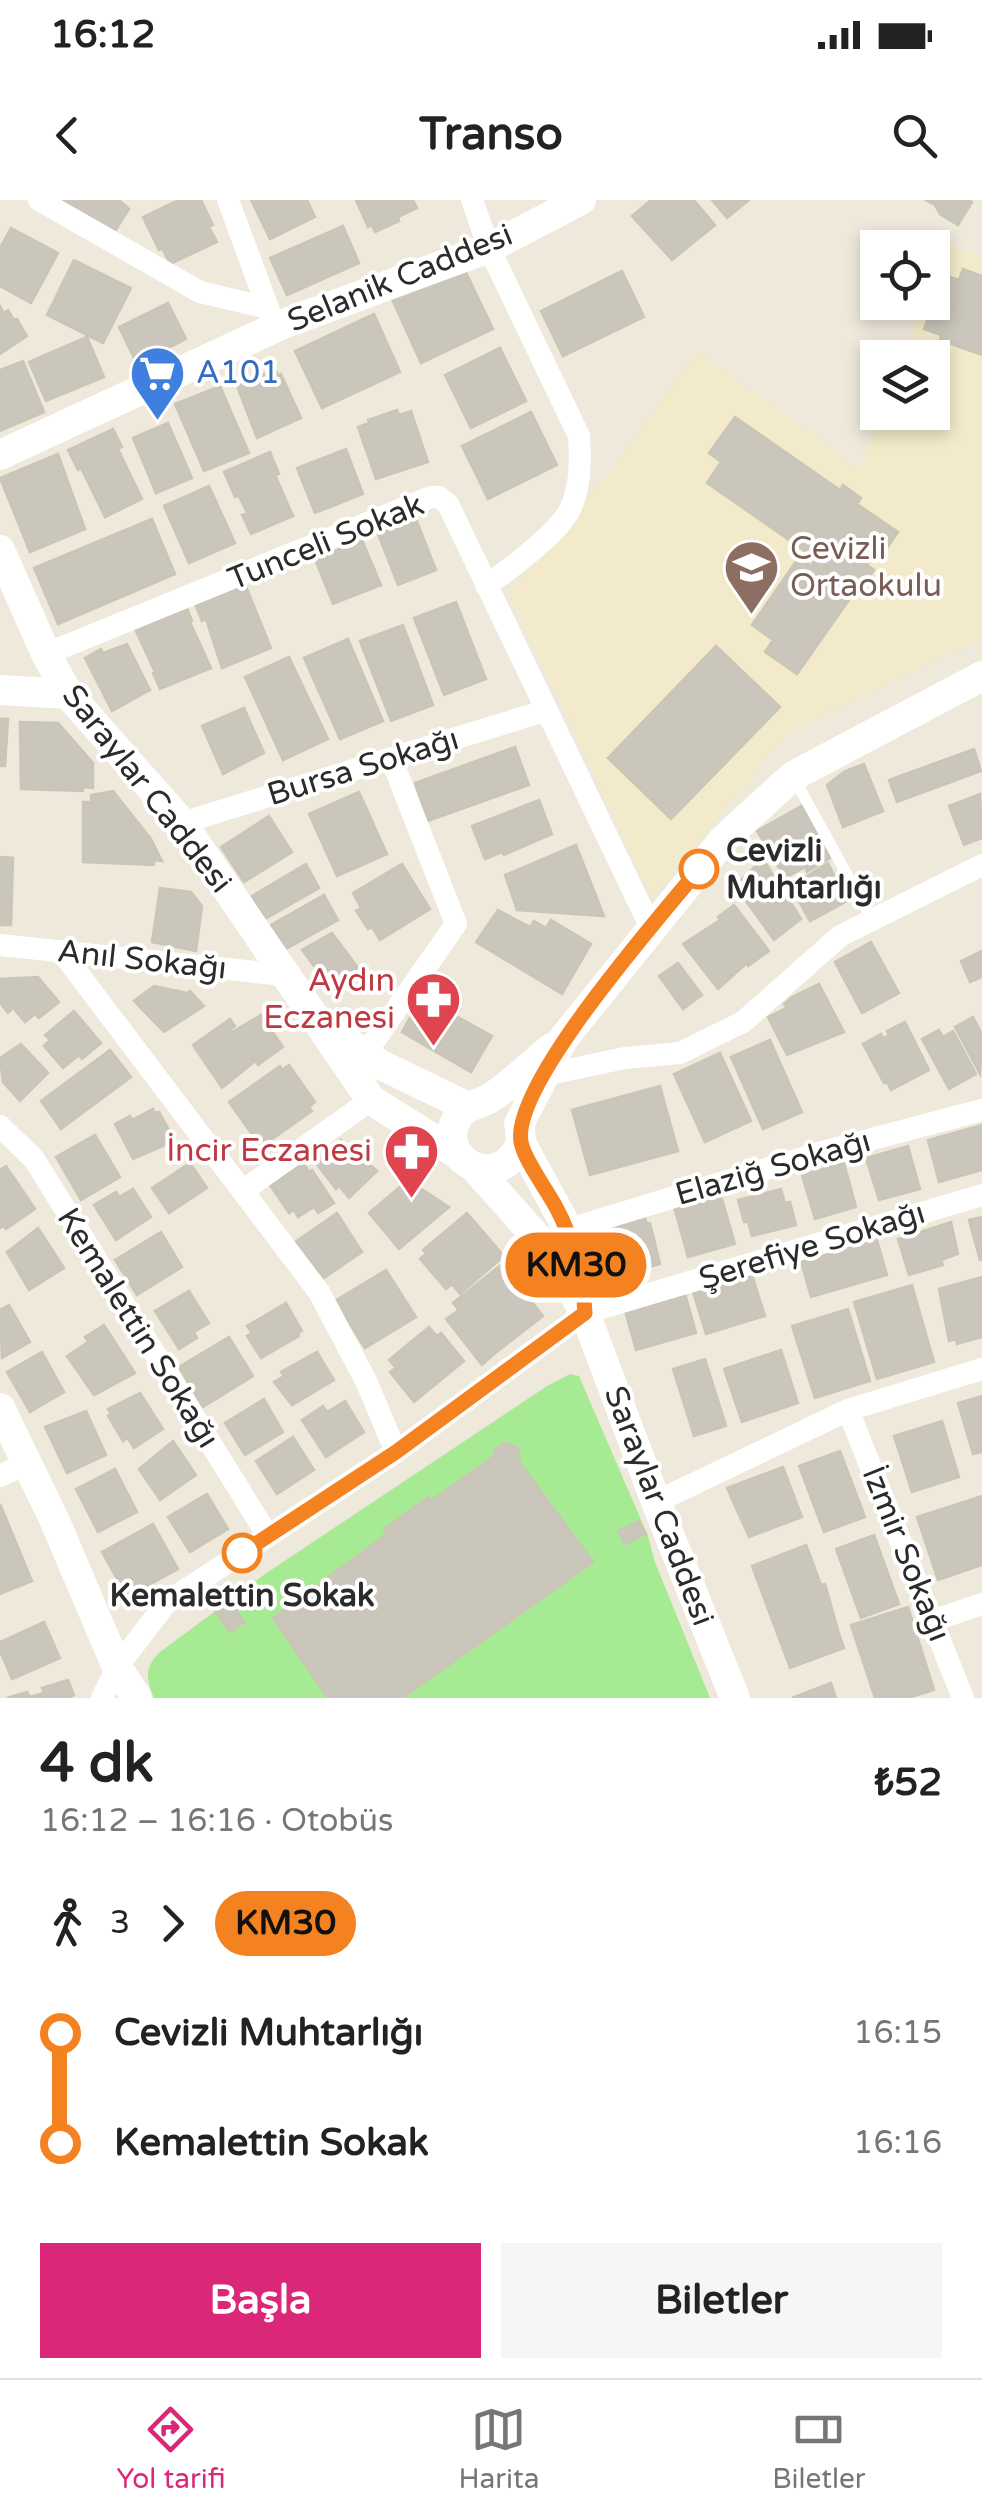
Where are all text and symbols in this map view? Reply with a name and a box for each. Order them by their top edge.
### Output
text: 16:12 [50,12,155,58]
icon: back [40,108,95,163]
text: Transo [419,108,563,162]
icon: search [887,108,942,163]
street label: Selanik Caddesi [282,216,518,340]
map controls [860,230,950,430]
button: locate [860,230,950,320]
button: layers [860,340,950,430]
supermarket icon: A101 [127,343,187,422]
place label: A101 [196,354,280,392]
street label: Tunceli Sokak [223,486,429,598]
place label: Cevizli Ortaokulu [790,530,942,605]
school or university icon: Cevizli Ortaokulu [721,537,781,616]
street label: Saraylar Caddesi [54,677,240,901]
street label: Bursa Sokağı [263,720,463,814]
place label: Cevizli Muhtarlığı [726,832,882,907]
marker: Cevizli Muhtarlığı [680,850,718,888]
street label: Anıl Sokağı [56,932,228,988]
place label: Aydın Eczanesi [263,962,395,1037]
pharmacy icon: Aydın Eczanesi [404,969,464,1048]
pharmacy icon: İncir Eczanesi [381,1121,441,1200]
street label: Elaziğ Sokağı [671,1122,875,1214]
place label: İncir Eczanesi [166,1132,372,1170]
street label: Şerefiye Sokağı [695,1194,929,1298]
street label: Kemalettin Sokağı [49,1201,227,1455]
line badge: KM30 [506,1232,646,1298]
text: KM30 [525,1244,627,1286]
street label: Saraylar Caddesi [596,1381,722,1631]
street label: İzmir Sokağı [854,1461,958,1647]
marker: Kemalettin Sokak [223,1534,261,1572]
place label: Kemalettin Sokak [110,1577,374,1615]
text: 4 dk [40,1731,154,1797]
text: ₺52 [874,1760,942,1806]
text: 16:12 – 16:16 · Otobüs [40,1802,393,1840]
icon: walk [40,1896,95,1951]
icon: forward [145,1896,200,1951]
text: KM30 [235,1902,336,1944]
text: 3 [110,1904,130,1942]
text: Cevizli Muhtarlığı [114,2010,423,2056]
text: 16:15 [853,2014,942,2052]
text: Kemalettin Sokak [114,2120,429,2166]
text: 16:16 [853,2124,942,2162]
button: Başla [40,2243,481,2358]
button: Biletler [501,2243,942,2358]
tab: Yol tarifi [116,2402,225,2496]
tab: Harita [458,2402,539,2496]
tab: Biletler [772,2402,866,2496]

